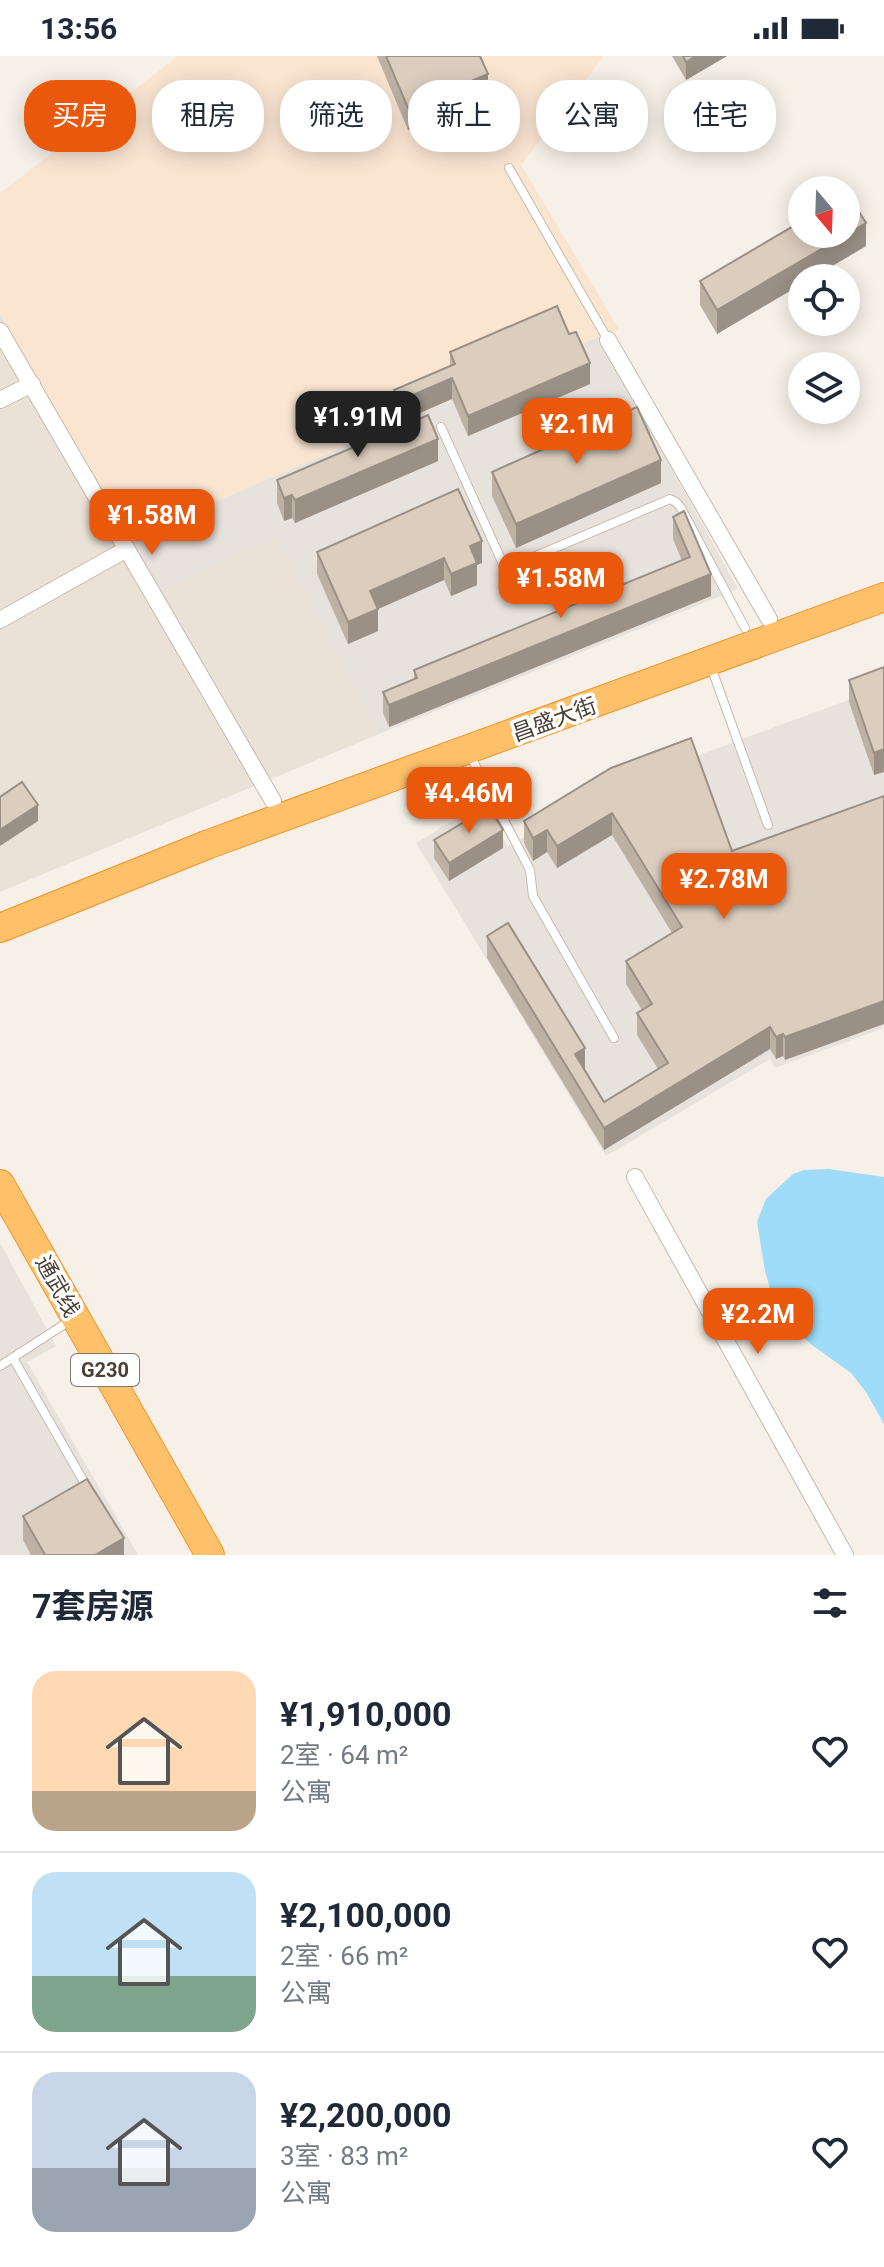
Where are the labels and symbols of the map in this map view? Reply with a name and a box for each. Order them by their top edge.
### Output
north arrow [788,176,860,248]
pin: ¥1.91M [293,391,423,459]
pin: ¥2.1M [521,398,633,466]
pin: ¥1.58M [87,489,217,557]
pin: ¥1.58M [496,552,626,620]
street label: 昌盛大街 [509,693,600,746]
pin: ¥4.46M [404,767,534,835]
pin: ¥2.78M [659,853,789,921]
street label: 通武线 [31,1251,84,1321]
pin: ¥2.2M [702,1288,814,1356]
road number: G230 [71,1354,139,1386]

